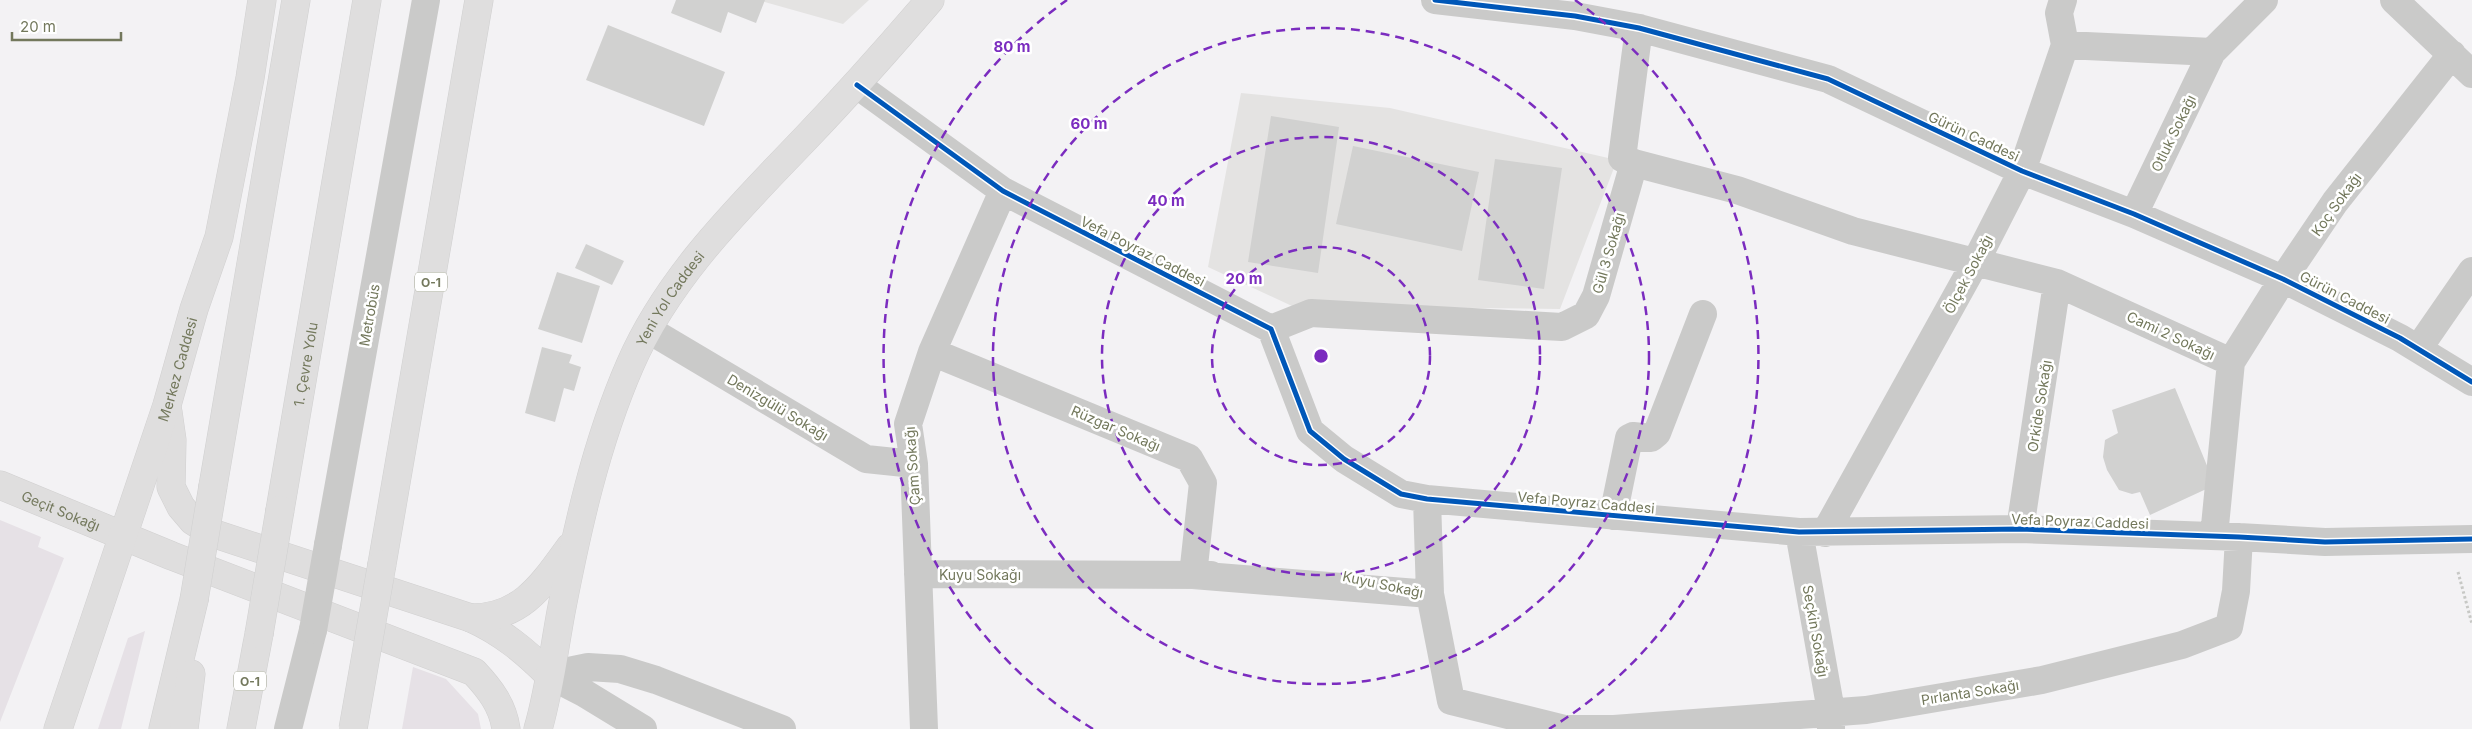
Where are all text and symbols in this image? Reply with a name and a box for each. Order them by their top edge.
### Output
scale bar [12,10,121,42]
text: 20 m [20,17,56,36]
text: 80 m [993,37,1031,56]
street label: Otluk Sokağı [2147,92,2199,174]
street label: Gürün Caddesi [1926,107,2022,165]
text: 60 m [1070,114,1108,133]
street label: Koç Sokağı [2307,169,2365,239]
text: 40 m [1147,191,1185,210]
street label: Gül 3 Sokağı [1588,211,1628,295]
street label: Vefa Poyraz Caddesi [1078,212,1208,290]
street label: Ölçek Sokağı [1940,232,1996,316]
street label: Yeni Yol Caddesi [632,247,707,349]
street label: Gürün Caddesi [2297,267,2393,327]
text: 20 m [1226,269,1262,288]
road number: O-1 [415,272,447,292]
street label: Metrobüs [355,282,383,348]
street label: Cami 2 Sokağı [2124,307,2218,363]
street label: Merkez Caddesi [154,315,200,423]
street label: 1. Çevre Yolu [289,321,320,408]
centre of rings [1312,347,1330,365]
street label: Orkide Sokağı [2023,359,2055,453]
street label: Denizgülü Sokağı [724,370,832,444]
street label: Rüzgar Sokağı [1069,402,1163,454]
street label: Çam Sokağı [901,426,923,506]
street label: Geçit Sokağı [19,486,103,534]
street label: Vefa Poyraz Caddesi [1517,488,1655,516]
street label: Vefa Poyraz Caddesi [2011,510,2149,532]
street label: Kuyu Sokağı [939,566,1021,583]
street label: Kuyu Sokağı [1341,567,1425,601]
street label: Seçkin Sokağı [1800,584,1832,678]
road number: O-1 [234,671,266,690]
street label: Pırlanta Sokağı [1920,676,2020,708]

